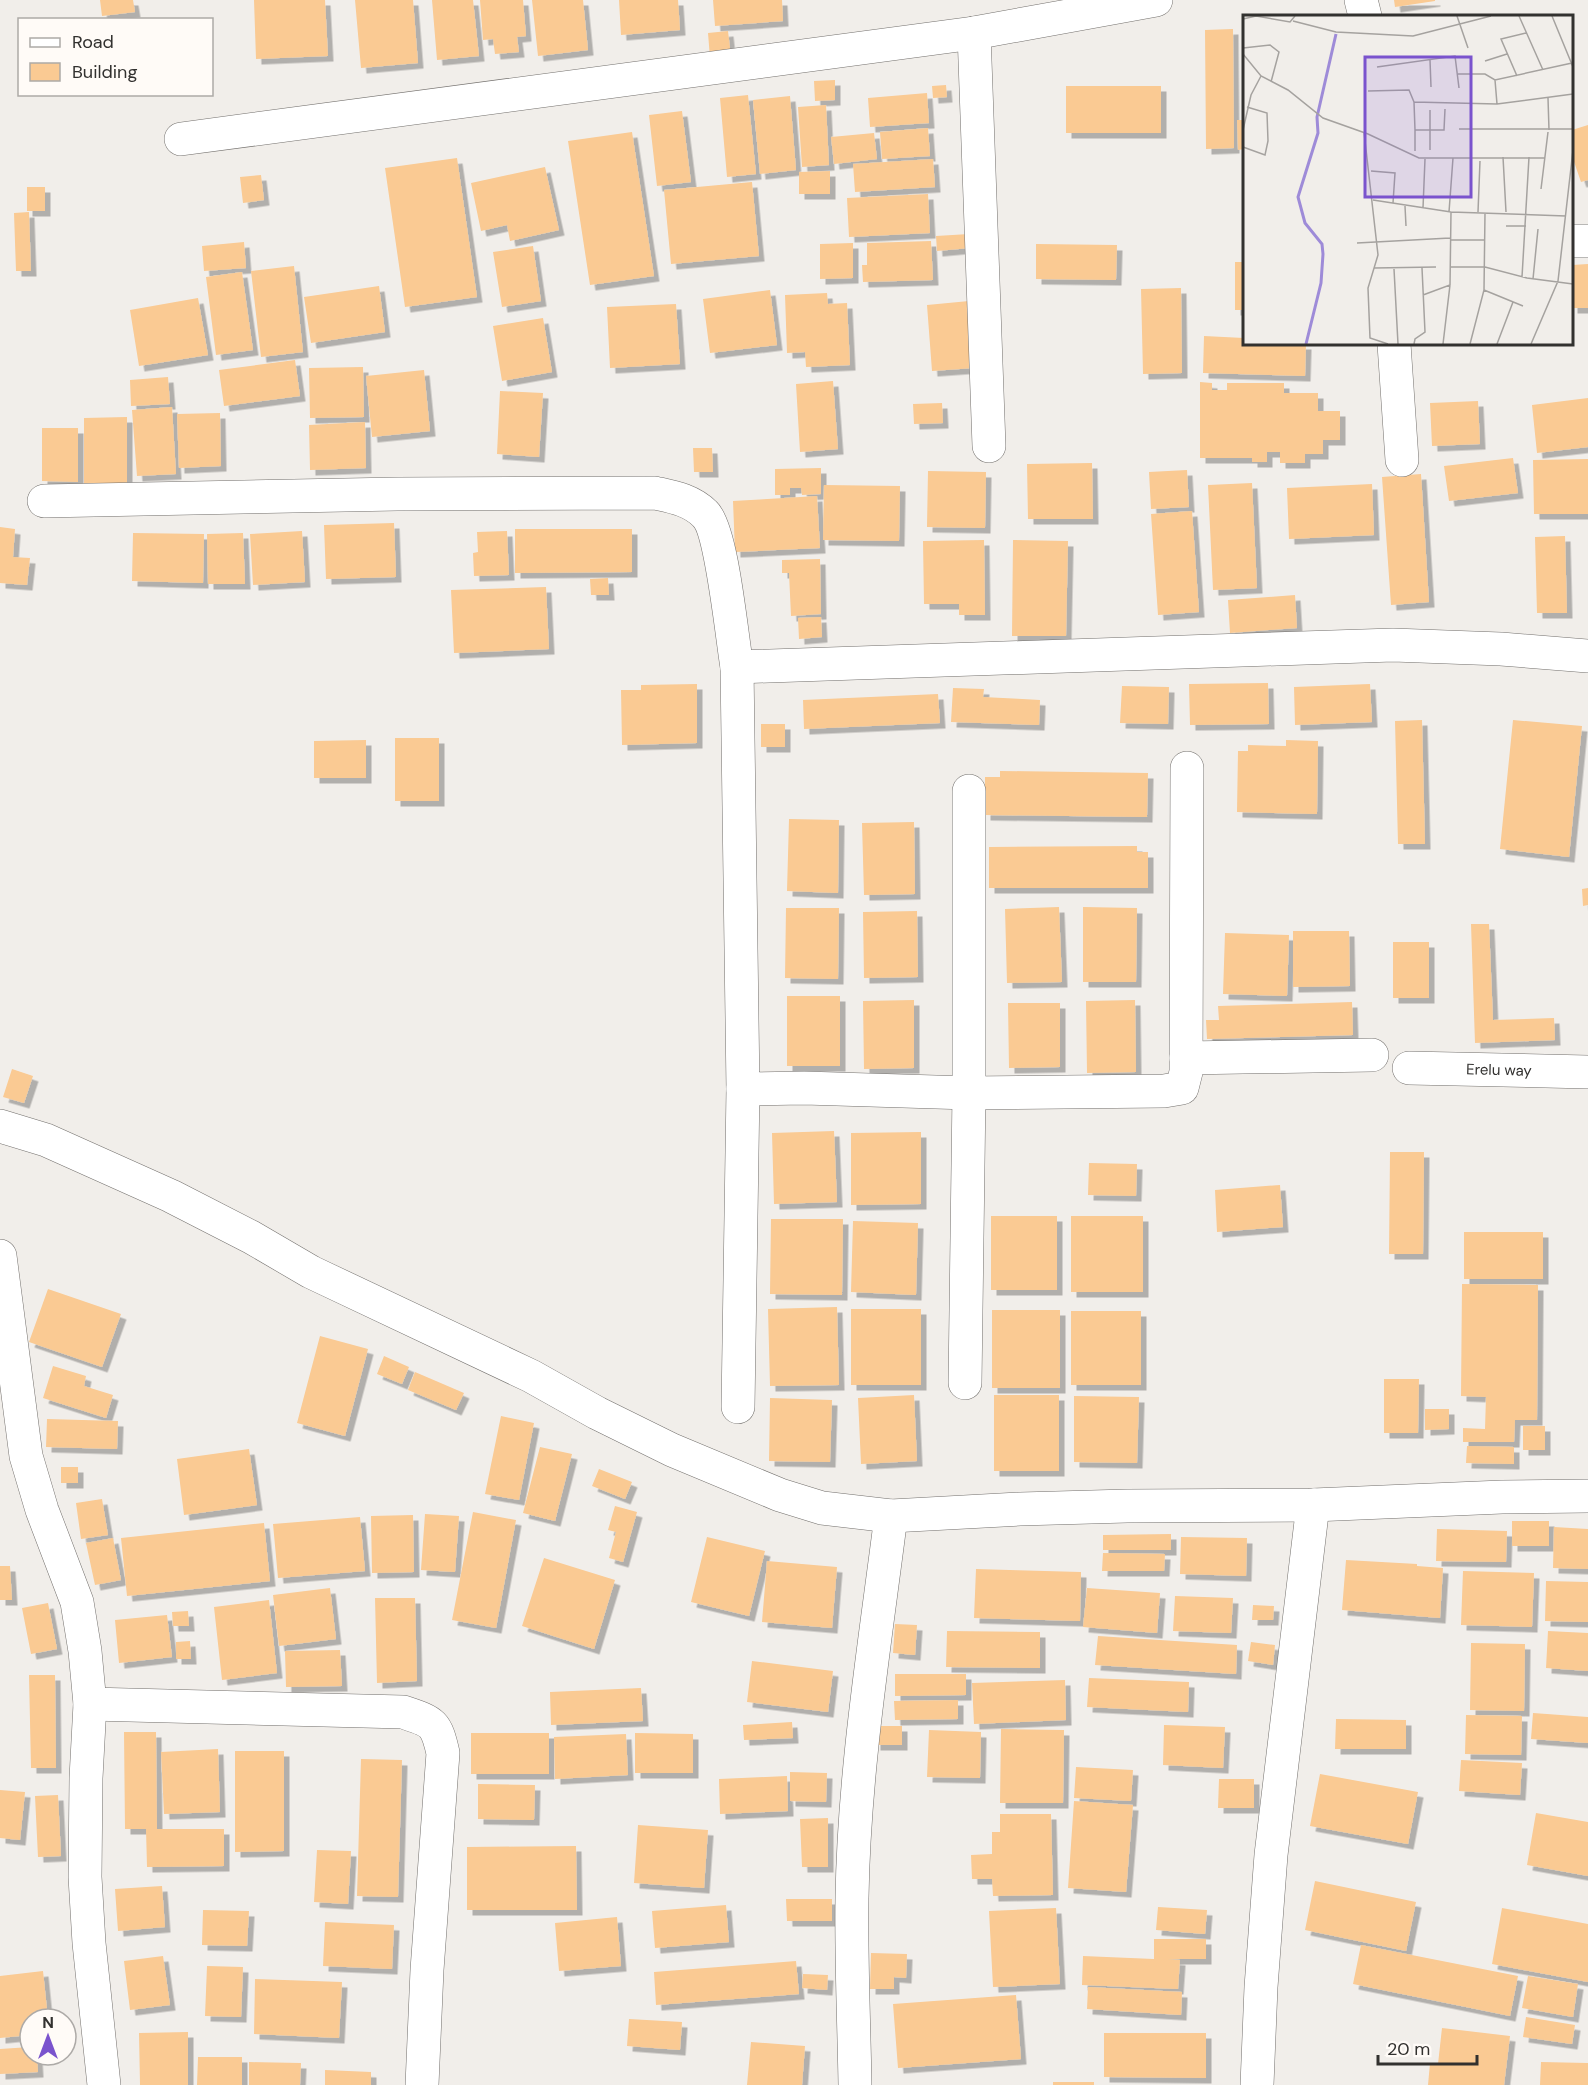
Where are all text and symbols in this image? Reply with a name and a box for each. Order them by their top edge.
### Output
inset map [1243,15,1573,345]
legend [18,18,213,96]
text: Road [72,30,114,54]
text: Building [72,60,137,84]
street label: Erelu way [1466,1059,1533,1081]
north arrow [18,2007,78,2067]
text: N [42,2012,54,2033]
scale bar [1378,2028,1477,2066]
text: 20 m [1387,2037,1430,2061]

